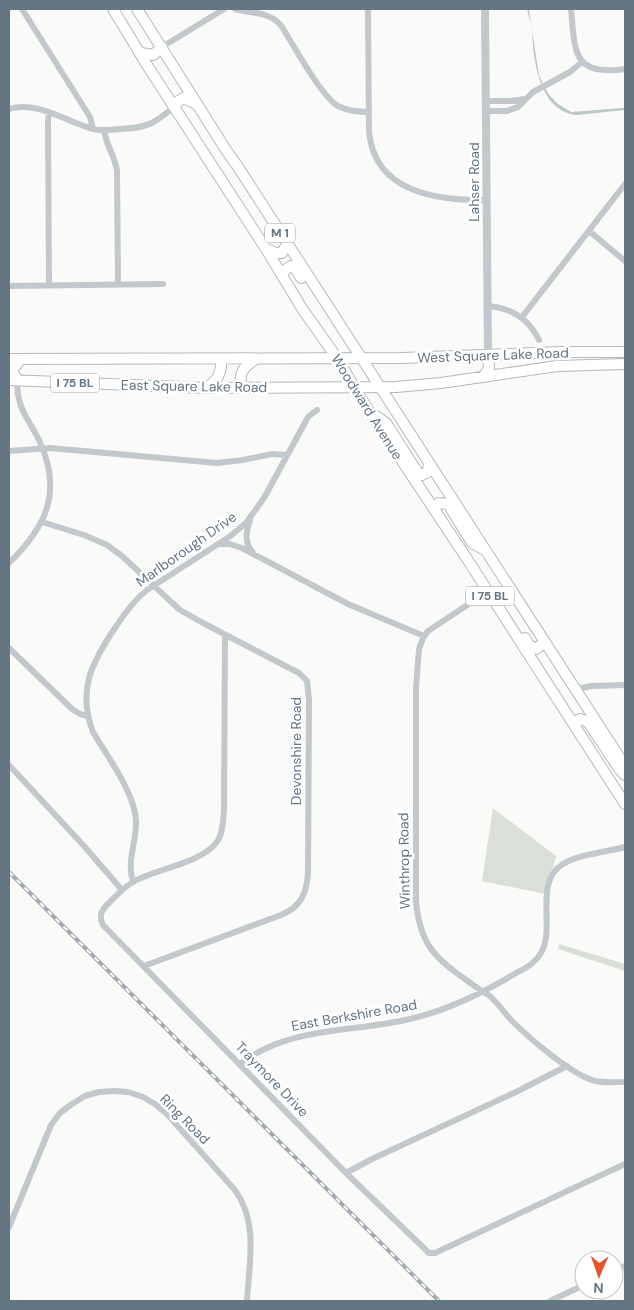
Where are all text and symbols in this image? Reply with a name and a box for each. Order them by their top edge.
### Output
street label: Lahser Road [465,142,483,222]
road number: M 1 [265,224,295,242]
street label: West Square Lake Road [417,343,569,367]
street label: Woodward Avenue [327,351,407,463]
road number: I 75 BL [51,373,99,392]
street label: East Square Lake Road [121,376,267,396]
street label: Marlborough Drive [132,508,240,590]
road number: I 75 BL [466,586,514,606]
street label: Devonshire Road [287,697,305,805]
street label: Winthrop Road [394,812,414,910]
street label: East Berkshire Road [290,995,418,1035]
street label: Traymore Drive [232,1038,313,1121]
street label: Ring Road [156,1090,214,1148]
north arrow [574,1250,624,1300]
text: N [593,1279,604,1297]

